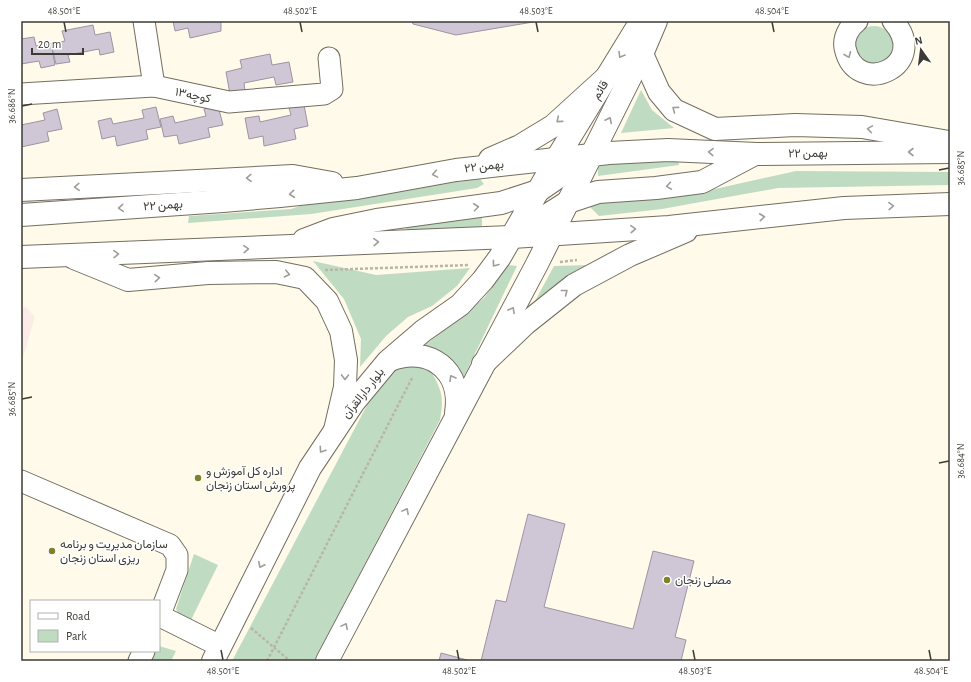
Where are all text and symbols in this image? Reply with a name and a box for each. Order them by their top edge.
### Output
text: 48.501°E [48,6,80,16]
text: 48.502°E [283,6,317,16]
text: 48.503°E [519,6,553,16]
text: 48.504°E [755,6,789,16]
scale bar [32,30,83,56]
north arrow [901,30,941,70]
text: N [914,35,924,47]
text: 20 m [38,38,61,50]
one-way arrow [618,51,625,58]
one-way arrow [843,52,851,59]
street label: قائم [590,78,612,103]
street label: کوچه۱۳ [174,85,212,107]
text: 36.686°N [7,88,17,124]
one-way arrow [673,107,680,114]
one-way arrow [557,116,564,123]
one-way arrow [604,117,611,124]
one-way arrow [867,125,873,134]
street label: ۲۲ بهمن [788,147,828,161]
one-way arrow [708,148,714,156]
one-way arrow [908,148,914,156]
text: 36.685°N [956,151,966,185]
street label: ۲۲ بهمن [464,158,505,176]
one-way arrow [432,169,438,177]
one-way arrow [246,174,252,183]
one-way arrow [665,181,672,190]
one-way arrow [74,183,80,192]
one-way arrow [289,190,295,199]
street label: ۲۲ بهمن [143,198,183,214]
one-way arrow [473,202,479,211]
one-way arrow [888,202,894,210]
one-way arrow [118,204,124,213]
one-way arrow [759,213,765,222]
one-way arrow [630,225,636,234]
one-way arrow [373,238,379,247]
one-way arrow [243,244,249,253]
one-way arrow [113,249,119,258]
one-way arrow [493,260,500,267]
one-way arrow [284,270,290,278]
one-way arrow [154,273,160,282]
one-way arrow [560,290,568,297]
one-way arrow [507,307,515,314]
street label: بلوار دارالقرآن [340,366,388,422]
one-way arrow [341,374,349,380]
one-way arrow [449,375,456,382]
text: 36.685°N [7,382,17,416]
text: 36.684°N [956,443,966,479]
one-way arrow [319,446,327,453]
place label: اداره کل آموزش و پرورش استان زنجان [206,465,296,493]
marker: اداره کل آموزش و پرورش استان زنجان [193,473,203,483]
one-way arrow [401,508,408,516]
place label: سازمان مدیریت و برنامه ریزی استان زنجان [60,538,168,566]
marker: سازمان مدیریت و برنامه ریزی استان زنجان [47,546,57,556]
one-way arrow [258,560,266,568]
place label: مصلی زنجان [675,574,731,588]
marker: مصلی زنجان [662,575,672,585]
legend [30,600,160,652]
text: Road [66,610,90,622]
one-way arrow [340,623,348,631]
text: Park [66,630,87,642]
text: 48.501°E [207,666,239,676]
text: 48.502°E [442,666,476,676]
text: 48.503°E [678,666,712,676]
text: 48.504°E [914,666,948,676]

